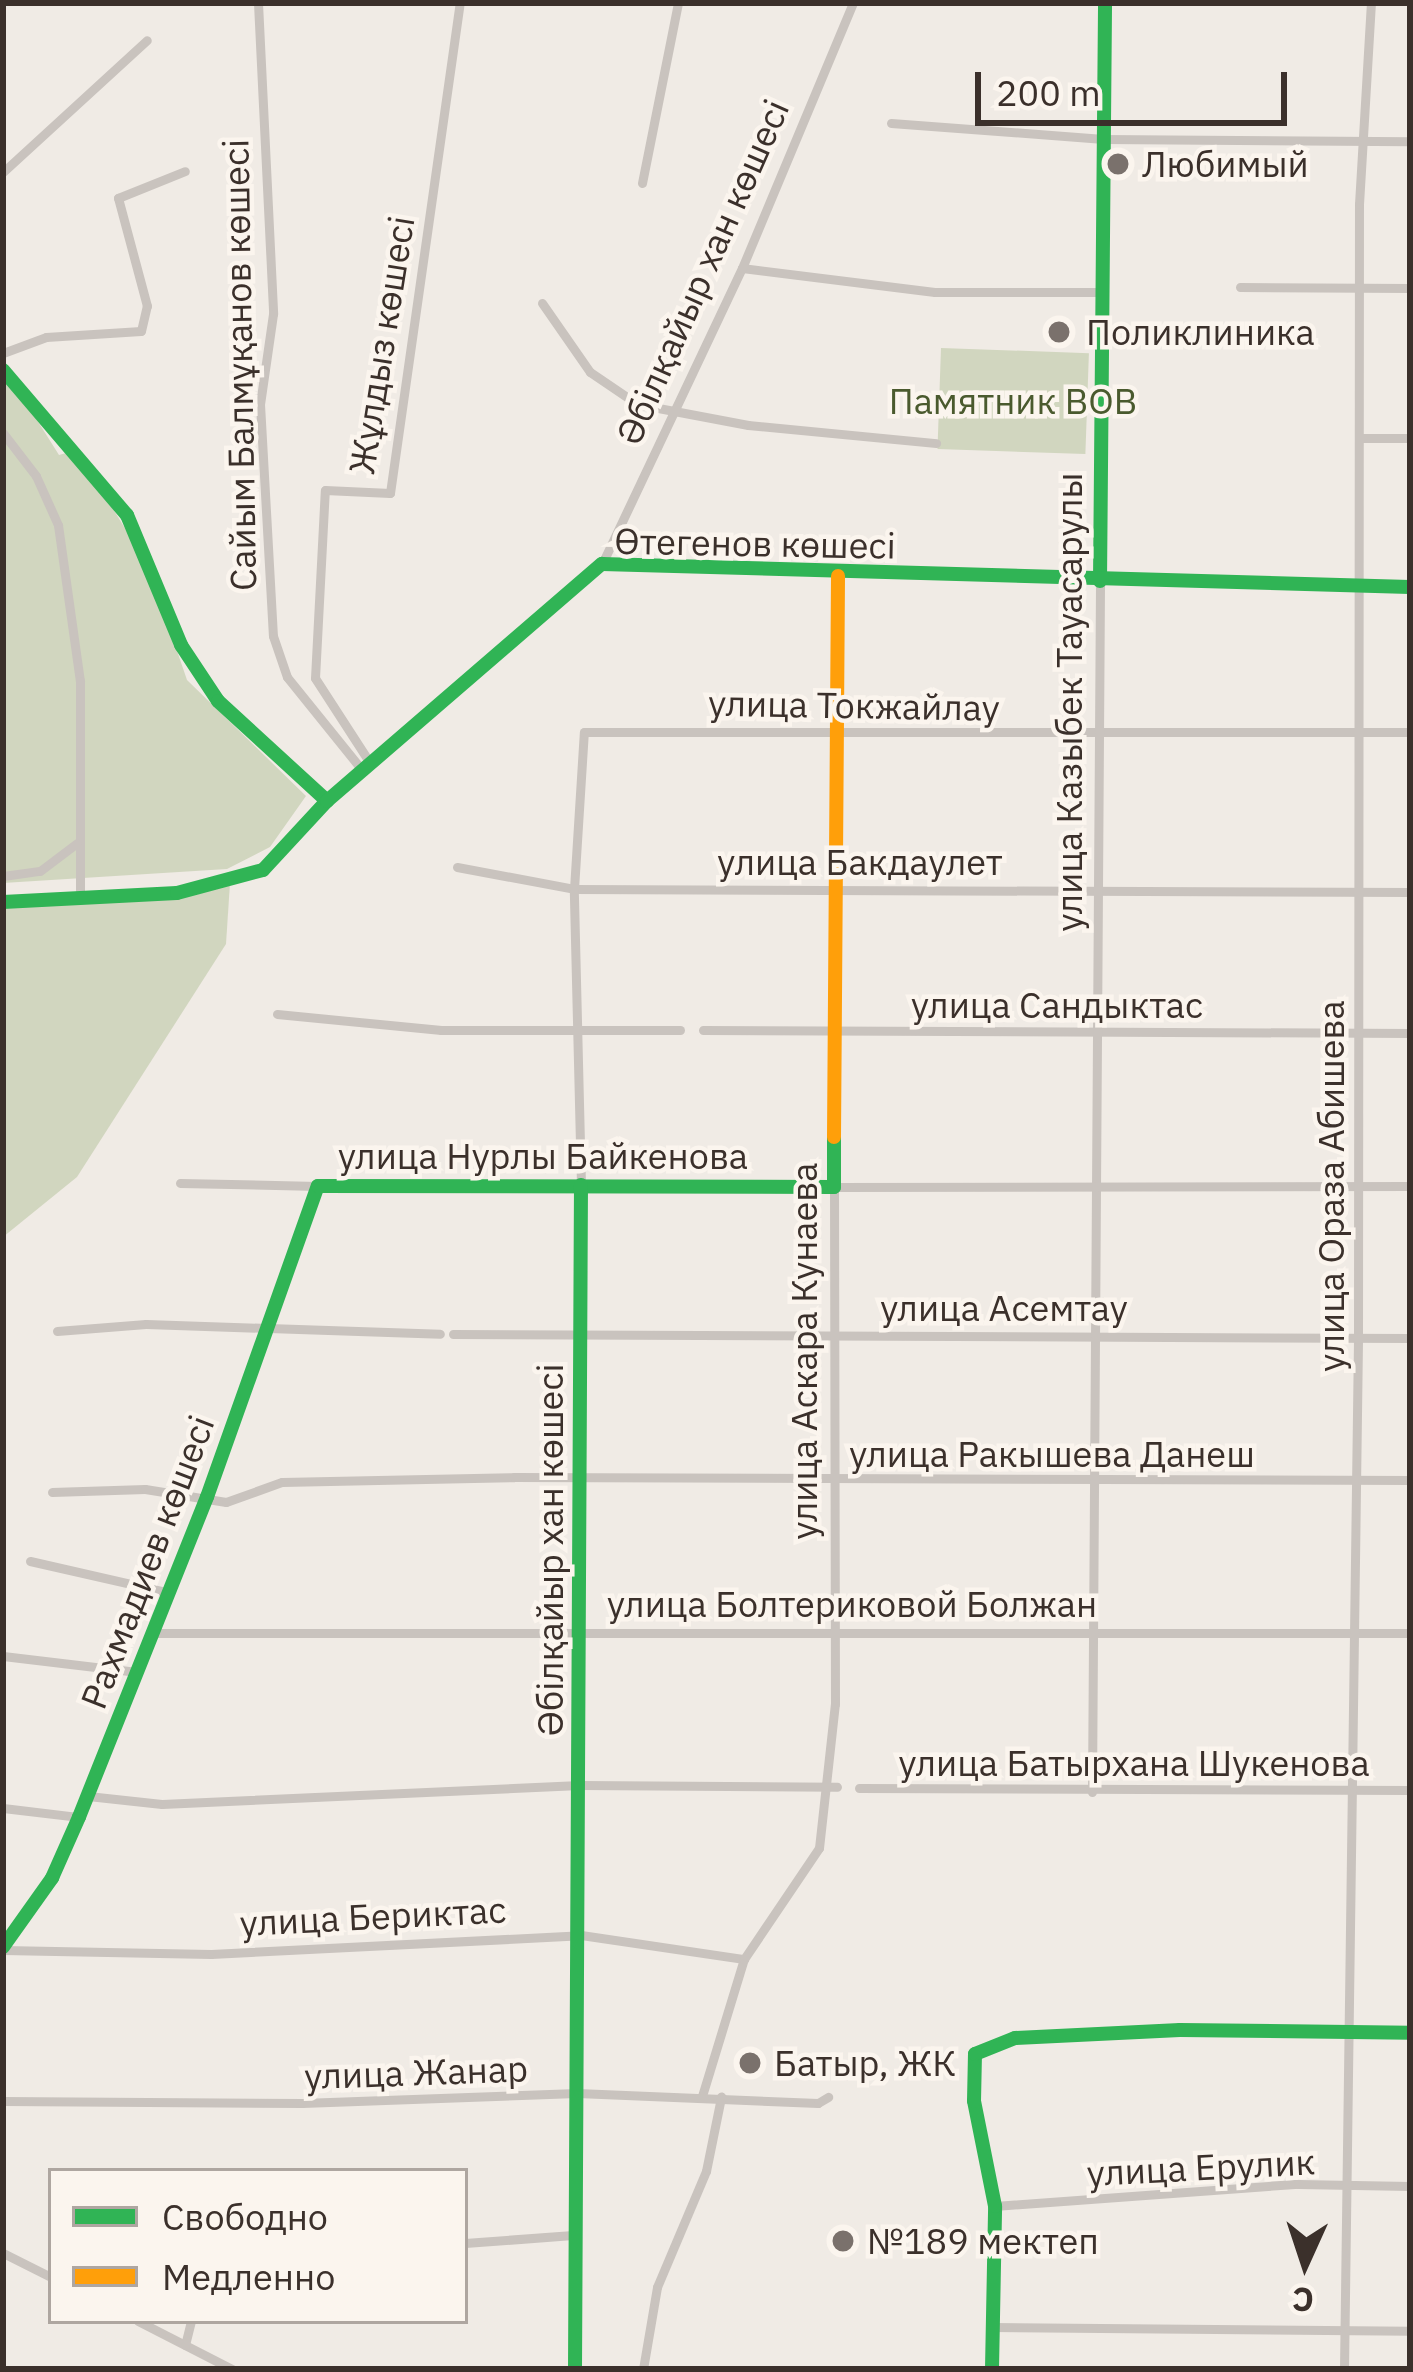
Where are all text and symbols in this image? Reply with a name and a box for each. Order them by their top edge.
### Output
scale bar [981,48,1293,122]
text: 200 m [996,69,1101,116]
street label: Әбілқайыр хан көшесі [606,93,798,451]
street label: Сайым Балмұқанов көшесі [213,139,265,591]
place label: Любимый [1142,142,1309,186]
marker: Любимый [1105,151,1131,177]
street label: Жұлдыз көшесі [339,213,423,477]
place label: Поликлиника [1086,310,1315,354]
marker: Поликлиника [1043,316,1075,348]
park label: Памятник ВОВ [889,379,1137,423]
street label: улица Казыбек Тауасарулы [1047,472,1091,932]
street label: Өтегенов көшесі [614,519,896,567]
street label: улица Токжайлау [708,681,1000,729]
street label: улица Бакдаулет [717,840,1003,884]
street label: улица Сандыктас [911,983,1203,1027]
street label: улица Ораза Абишева [1309,1000,1353,1372]
street label: улица Нурлы Байкенова [338,1134,748,1178]
street label: улица Аскара Кунаева [782,1163,826,1539]
street label: улица Асемтау [880,1286,1128,1330]
street label: Әбілқайыр хан көшесі [528,1364,572,1736]
street label: Рахмадиев көшесі [71,1409,223,1715]
street label: улица Ракышева Данеш [849,1432,1255,1476]
street label: улица Болтериковой Болжан [607,1582,1097,1626]
street label: улица Батырхана Шукенова [898,1741,1370,1785]
street label: улица Бериктас [239,1887,507,1945]
place label: Батыр, ЖК [774,2041,956,2085]
street label: улица Жанар [303,2047,529,2097]
marker: Батыр, ЖК [737,2050,763,2076]
street label: улица Ерулик [1086,2139,1316,2195]
legend [48,2168,468,2324]
text: Свободно [162,2193,328,2240]
north arrow [1245,2204,1365,2324]
place label: №189 мектеп [867,2219,1099,2263]
marker: №189 мектеп [830,2228,856,2254]
text: Медленно [162,2253,335,2300]
text: С [1291,2278,1315,2322]

